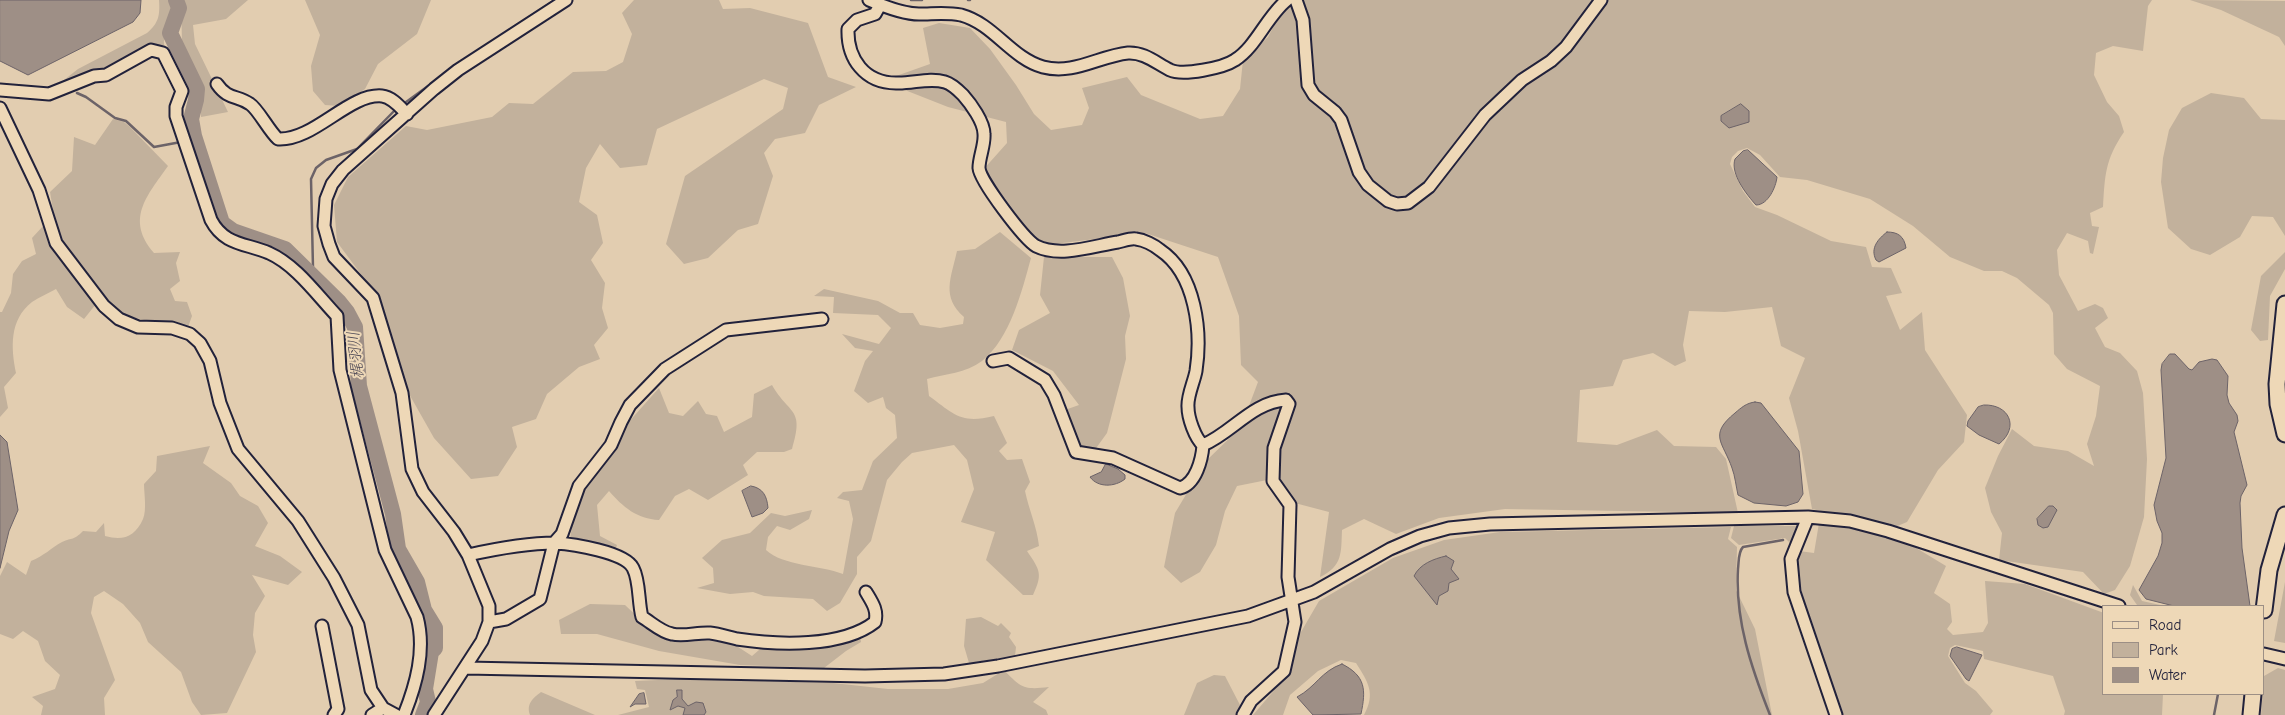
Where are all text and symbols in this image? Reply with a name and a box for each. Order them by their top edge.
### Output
water label: 梶羽川 [344,330,368,380]
legend [2102,605,2265,695]
text: Road [2149,616,2181,634]
text: Park [2149,641,2178,659]
text: Water [2149,666,2186,684]

